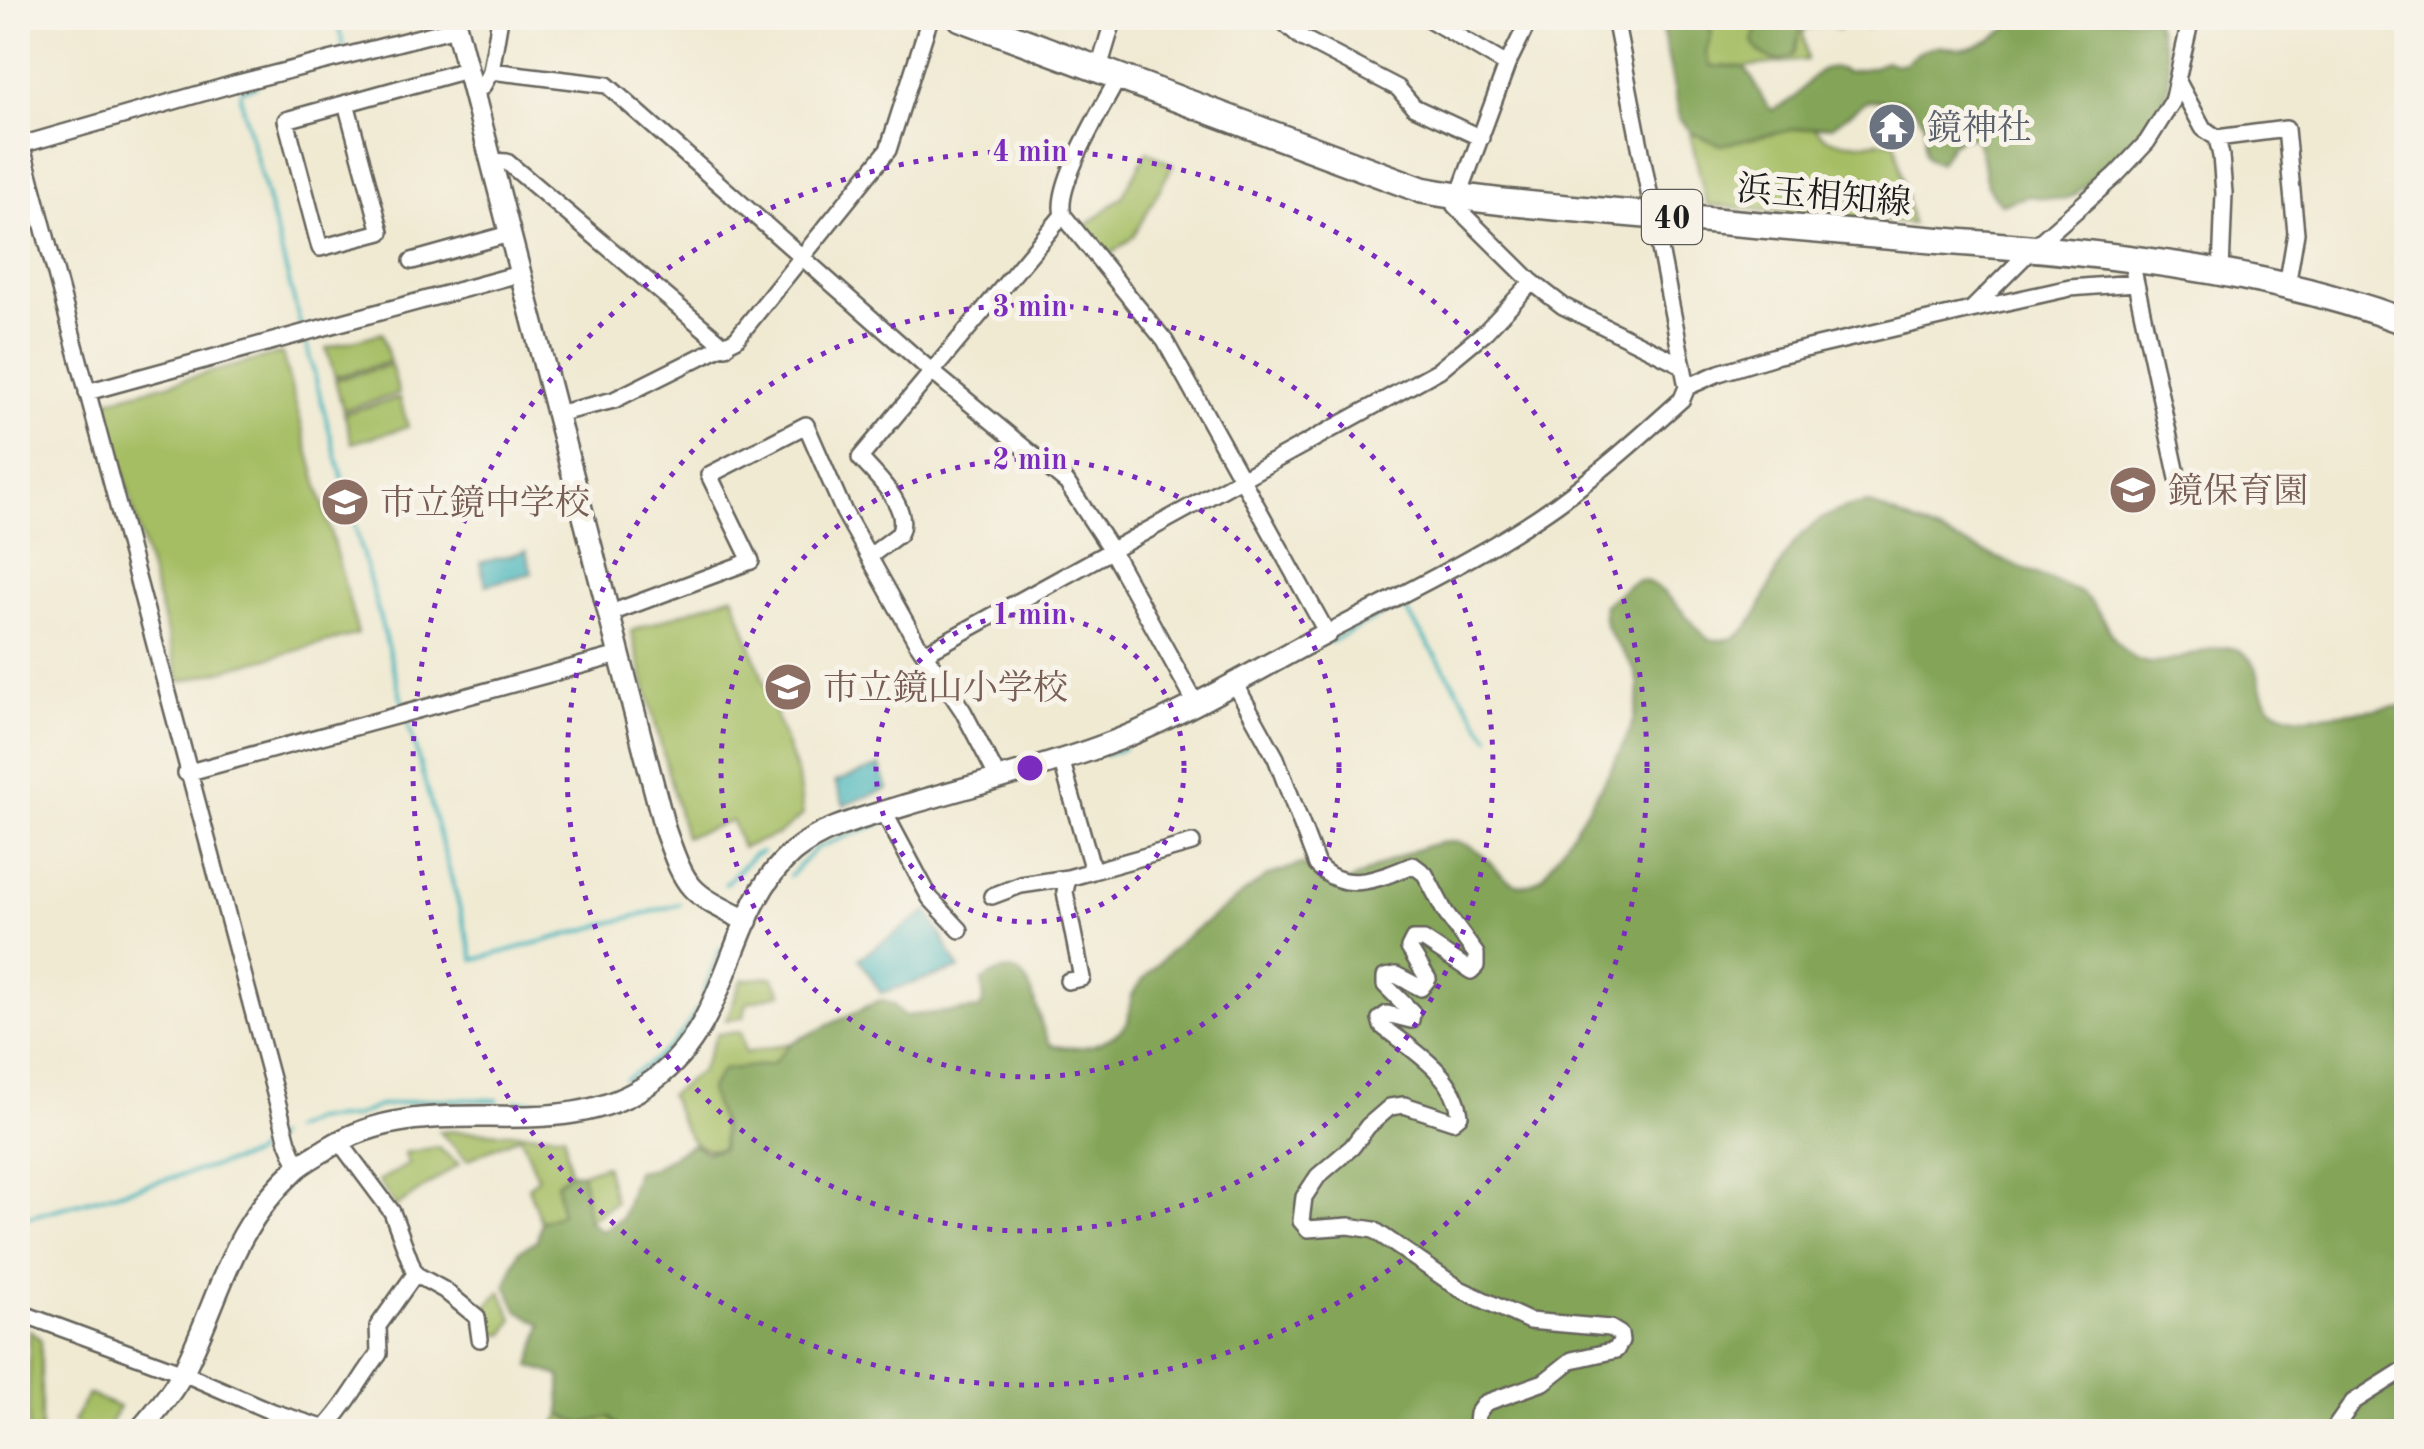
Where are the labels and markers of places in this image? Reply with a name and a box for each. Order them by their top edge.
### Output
temple icon: 鏡神社 [1866,101,1918,153]
place label: 鏡神社 [1927,109,2032,147]
school or university icon: 鏡保育園 [2107,464,2159,516]
place label: 鏡保育園 [2168,472,2308,510]
school or university icon: 市立鏡中学校 [319,476,371,528]
place label: 市立鏡中学校 [380,484,590,522]
school or university icon: 市立鏡山小学校 [762,661,814,713]
place label: 市立鏡山小学校 [823,669,1068,707]
centre of rings [1012,750,1048,786]

